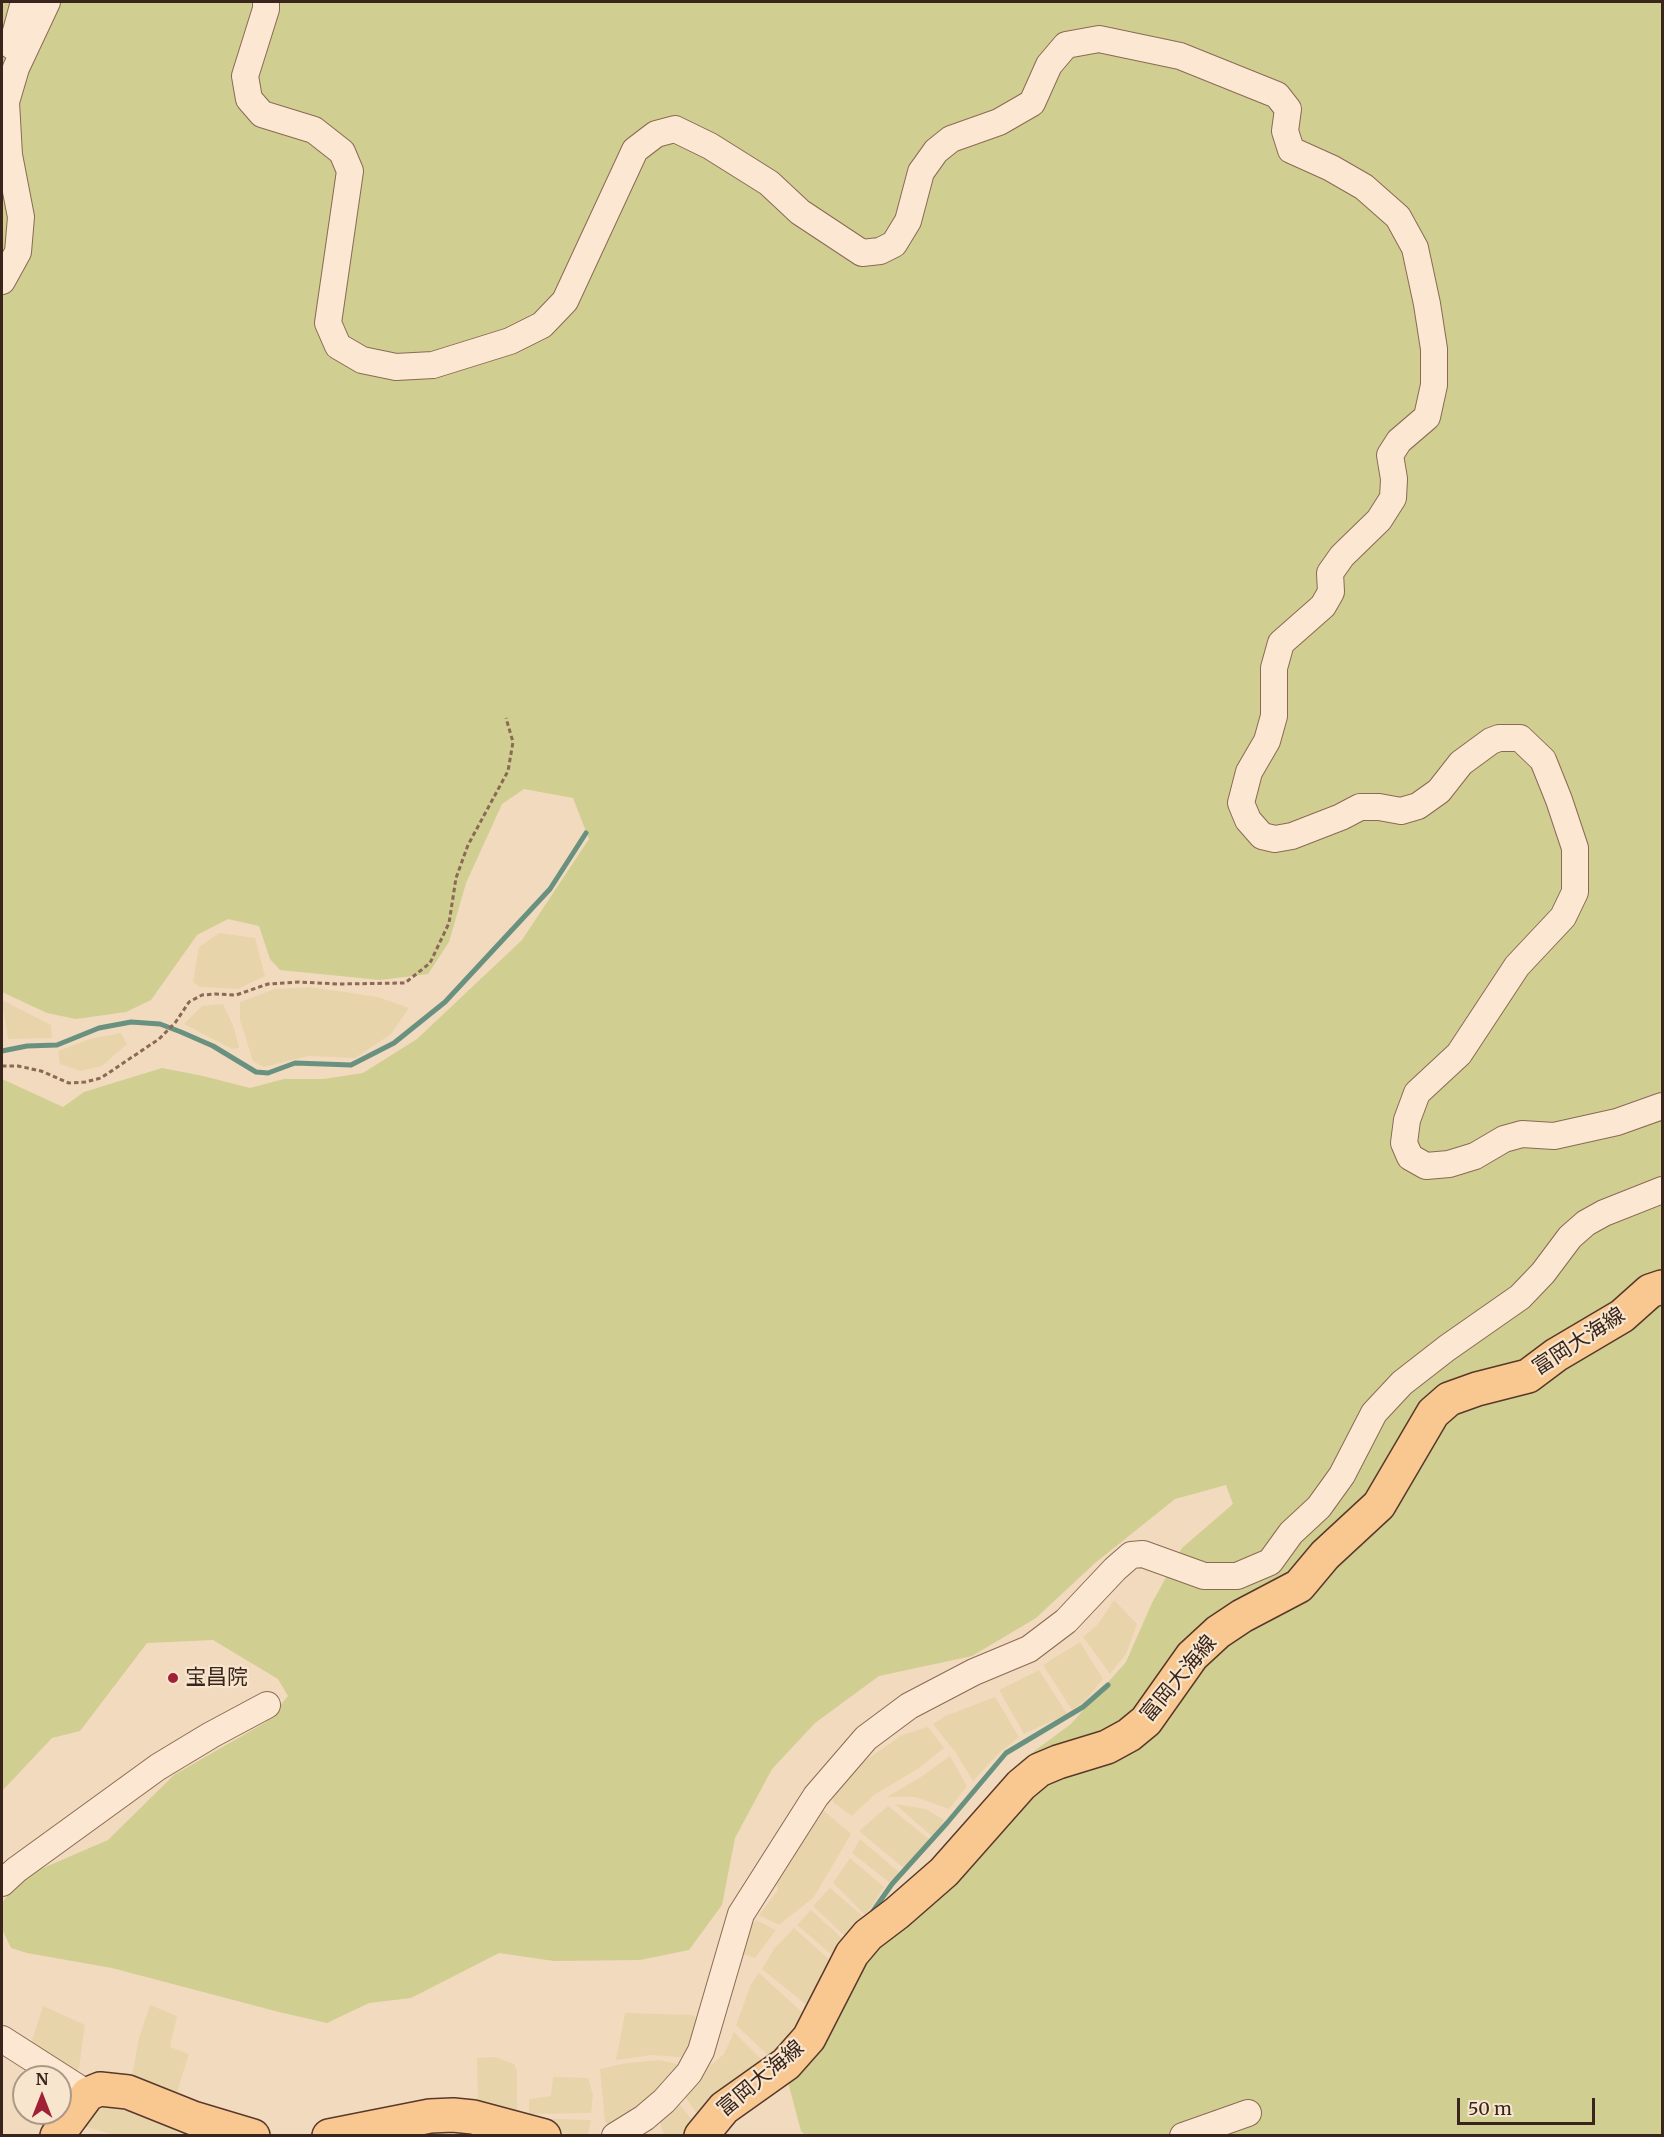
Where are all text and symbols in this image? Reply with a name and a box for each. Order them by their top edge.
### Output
street label: 富岡大海線 [1528,1303,1630,1381]
street label: 富岡大海線 [1136,1631,1222,1727]
place label: 宝昌院 [185,1665,248,1691]
marker: 宝昌院 [166,1671,180,1685]
street label: 富岡大海線 [713,2036,809,2122]
north arrow [12,2065,72,2125]
text: N [36,2069,48,2089]
scale bar [1460,2086,1598,2124]
text: 50 m [1468,2097,1512,2120]

